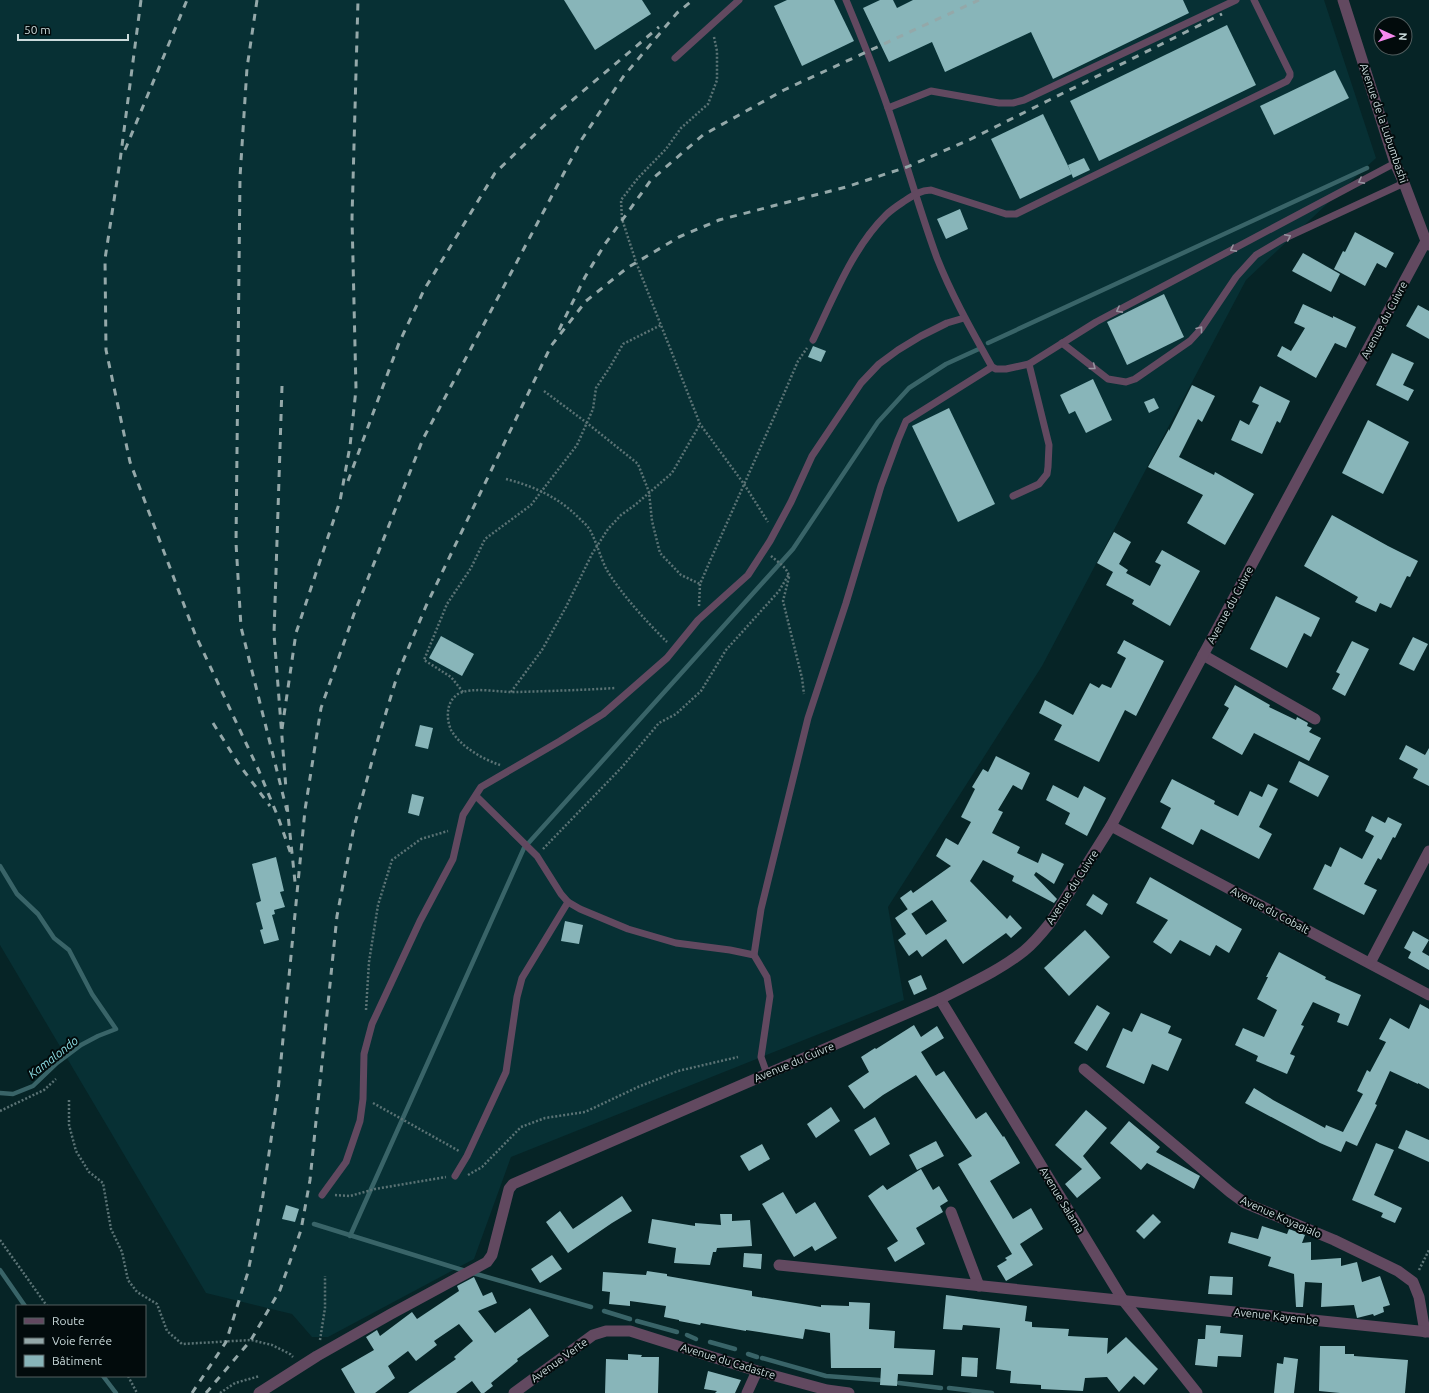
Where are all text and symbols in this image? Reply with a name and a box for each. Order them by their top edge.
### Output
scale bar [18,16,128,42]
north arrow [1373,16,1413,56]
text: 50 m [24,23,51,36]
text: N [1397,32,1409,41]
street label: Avenue de la Lubumbashi [1358,62,1410,184]
one-way arrow [1357,177,1365,184]
one-way arrow [1284,234,1292,242]
one-way arrow [1230,244,1238,252]
street label: Avenue du Cuivre [1359,279,1409,361]
one-way arrow [1115,305,1123,313]
one-way arrow [1195,327,1202,334]
one-way arrow [1088,362,1095,369]
street label: Avenue du Cuivre [1205,564,1255,646]
street label: Avenue du Cuivre [1044,848,1100,926]
street label: Avenue du Cobalt [1229,884,1312,936]
water label: Kamalondo [26,1033,81,1080]
street label: Avenue du Cuivre [752,1040,836,1084]
street label: Avenue Salama [1038,1165,1086,1235]
street label: Avenue Koyagialo [1239,1194,1323,1240]
legend [16,1305,146,1377]
street label: Avenue Kayembe [1233,1306,1319,1326]
text: Route [52,1314,85,1327]
text: Voie ferrée [52,1334,112,1347]
street label: Avenue Verte [528,1336,590,1384]
street label: Avenue du Cadastre [679,1341,777,1381]
text: Bâtiment [52,1354,102,1367]

